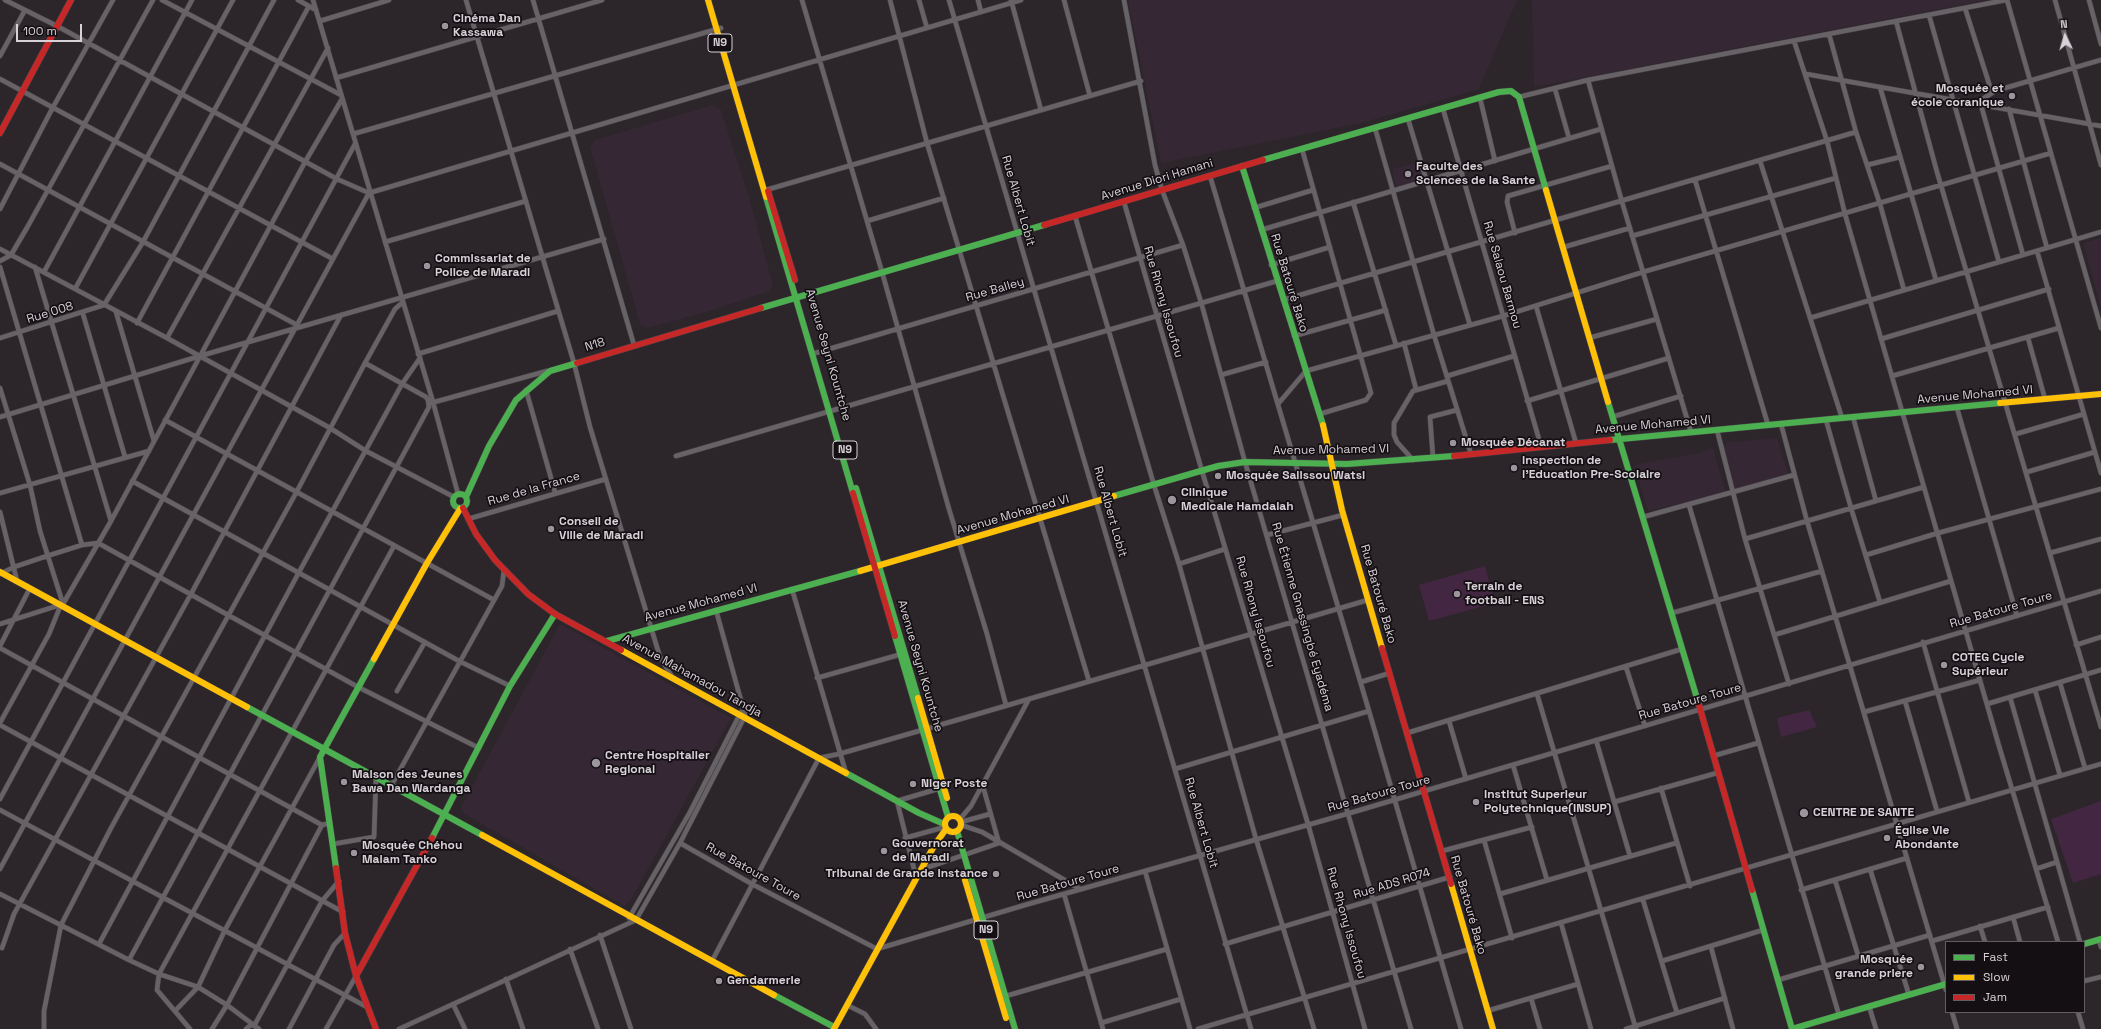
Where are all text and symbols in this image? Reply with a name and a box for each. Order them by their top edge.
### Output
place label: Cinéma Dan Kassawa [453,12,521,40]
scale bar [18,16,84,42]
north arrow [2045,16,2085,56]
text: N [2060,17,2068,31]
marker: Cinéma Dan Kassawa [440,21,450,31]
text: 100 m [23,23,57,39]
road number: N9 [708,34,732,52]
place label: Mosquée et école coranique [1911,82,2004,110]
marker: Mosquée et école coranique [2007,91,2017,101]
street label: Rue Albert Lobit [998,154,1038,248]
street label: Avenue Diori Hamani [1099,156,1215,204]
place label: Faculte des Sciences de la Sante [1416,160,1536,188]
marker: Faculte des Sciences de la Sante [1403,169,1413,179]
street label: Rue Salaou Barmou [1480,220,1524,330]
street label: Rue Batouré Bako [1267,232,1311,334]
street label: Rue Rhony Issoufou [1140,245,1186,359]
place label: Commissariat de Police de Maradi [435,252,531,280]
marker: Commissariat de Police de Maradi [422,261,432,271]
street label: Rue Balley [964,275,1026,305]
street label: Avenue Seyni Kountche [802,287,854,423]
street label: Rue 008 [25,299,75,327]
street label: N18 [583,335,607,355]
street label: Avenue Mohamed VI [1917,383,2033,407]
street label: Avenue Mohamed VI [1595,413,1711,437]
place label: Mosquée Décanat [1461,436,1565,450]
marker: Mosquée Décanat [1448,438,1458,448]
road number: N9 [833,441,857,459]
street label: Avenue Mohamed VI [1273,442,1389,458]
place label: Inspection de l'Education Pre-Scolaire [1522,454,1661,482]
marker: Inspection de l'Education Pre-Scolaire [1509,463,1519,473]
street label: Rue Albert Lobit [1090,465,1130,559]
street label: Rue de la France [486,469,582,509]
place label: Mosquée Salissou Watsi [1226,469,1365,483]
marker: Mosquée Salissou Watsi [1213,471,1223,481]
place label: Clinique Medicale Hamdalah [1181,486,1294,514]
street label: Avenue Mohamed VI [955,492,1071,538]
marker: Clinique Medicale Hamdalah [1166,494,1178,506]
place label: Conseil de Ville de Maradi [559,515,643,543]
street label: Rue Étienne Gnassingbé Eyadéma [1268,521,1336,713]
marker: Conseil de Ville de Maradi [546,524,556,534]
street label: Rue Batouré Bako [1357,543,1399,645]
street label: Rue Rhony Issoufou [1232,555,1278,669]
place label: Terrain de football - ENS [1465,580,1544,608]
street label: Avenue Mohamed VI [643,581,759,625]
street label: Rue Batoure Toure [1948,588,2054,632]
marker: Terrain de football - ENS [1452,589,1462,599]
street label: Avenue Seyni Kountche [894,598,946,734]
street label: Avenue Mahamadou Tandja [620,632,764,720]
place label: COTEG Cycle Supérieur [1952,651,2024,679]
marker: COTEG Cycle Supérieur [1939,660,1949,670]
street label: Rue Batoure Toure [1637,680,1743,724]
place label: Centre Hospitalier Regional [605,749,710,777]
marker: Centre Hospitalier Regional [590,757,602,769]
place label: Maison des Jeunes Bawa Dan Wardanga [352,768,470,796]
street label: Rue Batoure Toure [1326,772,1432,816]
street label: Rue Albert Lobit [1181,776,1221,870]
marker: Maison des Jeunes Bawa Dan Wardanga [339,777,349,787]
place label: Niger Poste [921,777,987,791]
marker: Niger Poste [908,779,918,789]
place label: Institut Superieur Polytechnique(INSUP) [1484,788,1611,816]
marker: Institut Superieur Polytechnique(INSUP) [1471,797,1481,807]
place label: CENTRE DE SANTE [1813,806,1914,820]
marker: CENTRE DE SANTE [1798,807,1810,819]
place label: Église Vie Abondante [1895,824,1959,852]
marker: Église Vie Abondante [1882,833,1892,843]
place label: Gouvernorat de Maradi [892,837,964,865]
place label: Mosquée Chéhou Malam Tanko [362,839,462,867]
street label: Rue Batoure Toure [703,840,803,904]
marker: Gouvernorat de Maradi [879,846,889,856]
marker: Mosquée Chéhou Malam Tanko [349,848,359,858]
street label: Rue Batouré Bako [1447,854,1489,956]
street label: Rue Batoure Toure [1015,861,1121,905]
street label: Rue ADS R074 [1352,865,1432,903]
street label: Rue Rhony Issoufou [1323,866,1369,980]
place label: Tribunal de Grande Instance [826,867,988,881]
marker: Tribunal de Grande Instance [991,869,1001,879]
road number: N9 [974,921,998,939]
legend [1945,941,2085,1013]
text: Fast [1983,949,2008,965]
place label: Mosquée grande priere [1835,953,1913,981]
marker: Mosquée grande priere [1916,962,1926,972]
text: Slow [1983,969,2010,985]
place label: Gendarmerie [727,974,801,988]
marker: Gendarmerie [714,976,724,986]
text: Jam [1983,989,2007,1005]

